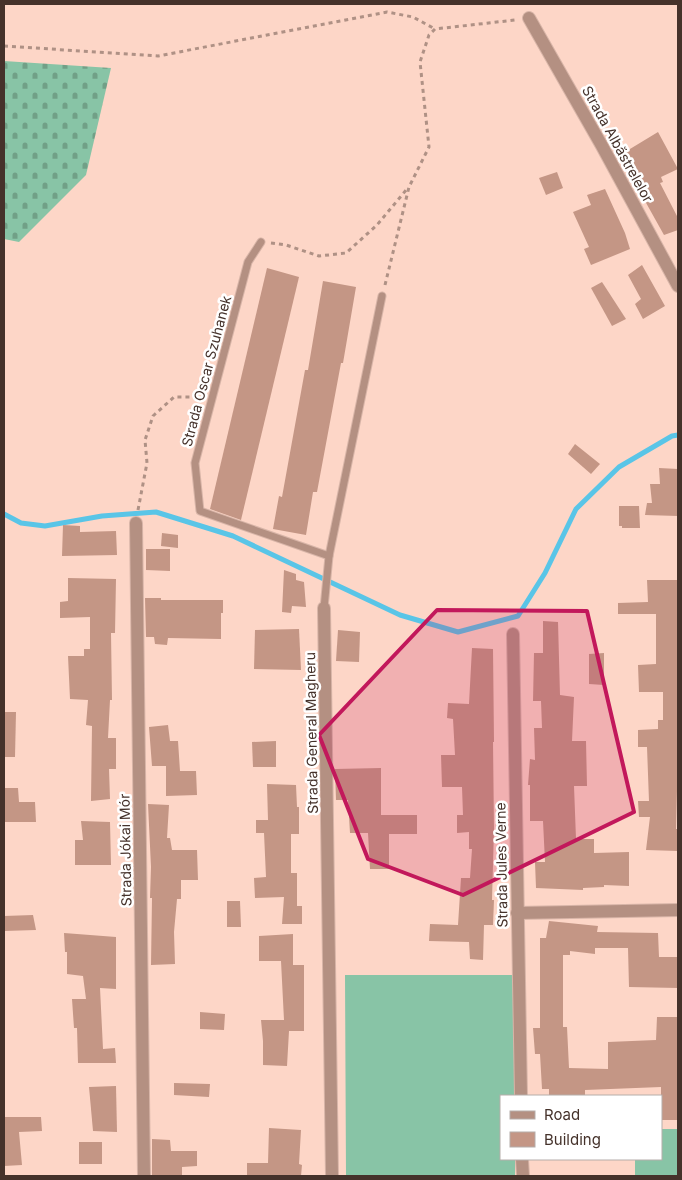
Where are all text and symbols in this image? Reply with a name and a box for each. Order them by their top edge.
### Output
street label: Strada Albăstrelelor [579,83,657,205]
street label: Strada Oscar Szuhanek [178,293,234,448]
street label: Strada General Magheru [301,652,321,814]
street label: Strada Jókai Mór [116,794,134,906]
street label: Strada Jules Verne [491,802,511,928]
legend [500,1095,662,1160]
text: Road [544,1105,580,1124]
text: Building [544,1130,601,1149]

